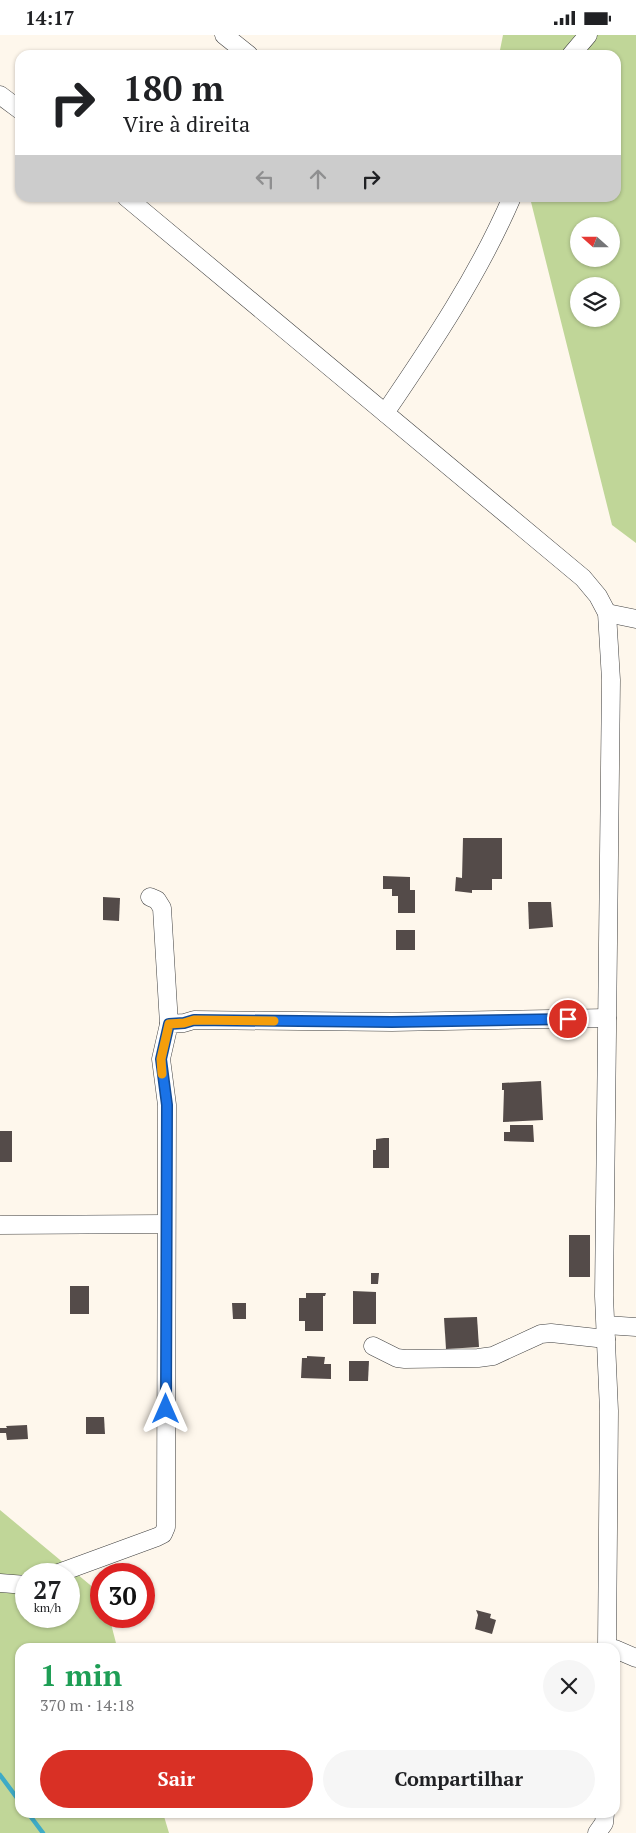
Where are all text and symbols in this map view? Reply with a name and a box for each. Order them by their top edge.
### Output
text: 14:17 [25,5,74,30]
text: 180 m [123,65,224,111]
icon: right [40,70,105,135]
text: Vire à direita [123,109,250,138]
icon: left [251,165,279,193]
icon: ahead [304,165,332,193]
icon: right [357,165,385,193]
north arrow [570,217,620,267]
map controls [570,217,620,327]
button: layers [570,277,620,327]
pin [547,998,589,1040]
icon: arrive [554,1005,582,1033]
position arrow [139,1382,191,1434]
speed limit sign: 30 [90,1563,155,1628]
text: 27 [33,1573,62,1606]
text: km/h [34,1600,61,1615]
text: 1 min [40,1655,122,1695]
button: close [543,1660,595,1712]
text: 370 m · 14:18 [40,1694,134,1716]
button: Sair [40,1750,313,1808]
button: Compartilhar [323,1750,595,1808]

